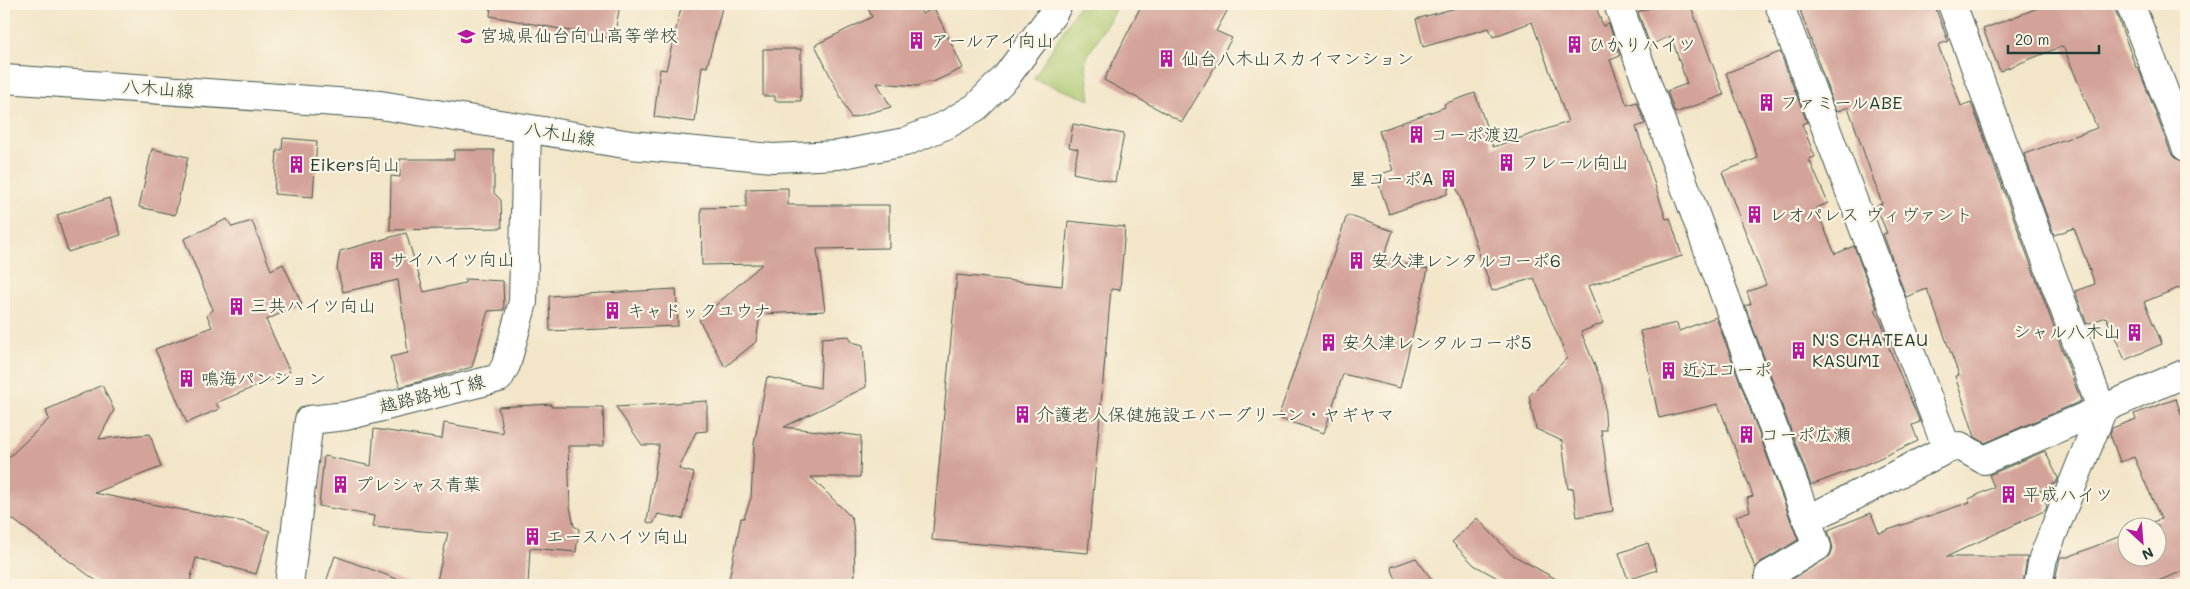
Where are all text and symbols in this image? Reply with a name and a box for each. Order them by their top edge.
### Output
scale bar [2008,22,2099,54]
place label: 宮城県仙台向山高等学校 [480,23,678,47]
school or university icon: 宮城県仙台向山高等学校 [456,26,476,46]
place label: アールアイ向山 [931,28,1054,52]
text: 20 m [2015,29,2049,49]
building icon: アールアイ向山 [907,31,927,51]
place label: ひかりハイツ [1588,32,1696,56]
building icon: ひかりハイツ [1564,35,1584,55]
place label: 仙台八木山スカイマンション [1181,46,1414,70]
building icon: 仙台八木山スカイマンション [1157,49,1177,69]
street label: 八木山線 [121,74,195,102]
place label: ファミールABE [1780,90,1903,114]
building icon: ファミールABE [1756,93,1776,113]
street label: 八木山線 [523,116,598,150]
place label: コーポ渡辺 [1430,122,1520,146]
building icon: コーポ渡辺 [1406,125,1426,145]
place label: フレール向山 [1521,150,1629,174]
place label: Eikers向山 [310,152,400,176]
building icon: フレール向山 [1497,153,1517,173]
building icon: Eikers向山 [286,155,306,175]
place label: 星コーポA [1350,166,1434,190]
building icon: 星コーポA [1438,169,1458,189]
place label: レオパレス ヴィヴァント [1769,202,1973,226]
building icon: レオパレス ヴィヴァント [1745,205,1765,225]
place label: サイハイツ向山 [390,247,515,271]
place label: 安久津レンタルコーポ6 [1371,248,1561,272]
building icon: サイハイツ向山 [366,250,386,270]
building icon: 安久津レンタルコーポ6 [1347,251,1367,271]
place label: 三共ハイツ向山 [250,293,376,317]
building icon: 三共ハイツ向山 [226,296,246,316]
place label: キャドックユウナ [627,298,771,322]
building icon: キャドックユウナ [603,301,623,321]
place label: シャル八木山 [2013,319,2121,343]
building icon: シャル八木山 [2125,322,2145,342]
place label: N'S CHATEAU KASUMI [1812,327,1928,372]
place label: 安久津レンタルコーポ5 [1342,330,1531,354]
building icon: 安久津レンタルコーポ5 [1318,333,1338,353]
building icon: N'S CHATEAU KASUMI [1788,340,1808,360]
place label: 近江コーポ [1682,357,1772,381]
building icon: 近江コーポ [1658,360,1678,380]
place label: 鳴海パンション [201,366,326,390]
street label: 越路路地丁線 [376,368,487,418]
building icon: 鳴海パンション [177,369,197,389]
place label: 介護老人保健施設エバーグリーン・ヤギヤマ [1036,402,1395,426]
building icon: 介護老人保健施設エバーグリーン・ヤギヤマ [1012,405,1032,425]
place label: コーポ広瀬 [1761,422,1851,446]
building icon: コーポ広瀬 [1737,425,1757,445]
place label: プレシャス青葉 [355,472,481,496]
building icon: プレシャス青葉 [331,475,351,495]
place label: 平成ハイツ [2023,482,2113,506]
building icon: 平成ハイツ [1999,485,2019,505]
north arrow [2118,516,2168,566]
place label: エースハイツ向山 [546,524,689,548]
building icon: エースハイツ向山 [522,527,542,547]
text: N [2139,543,2157,565]

